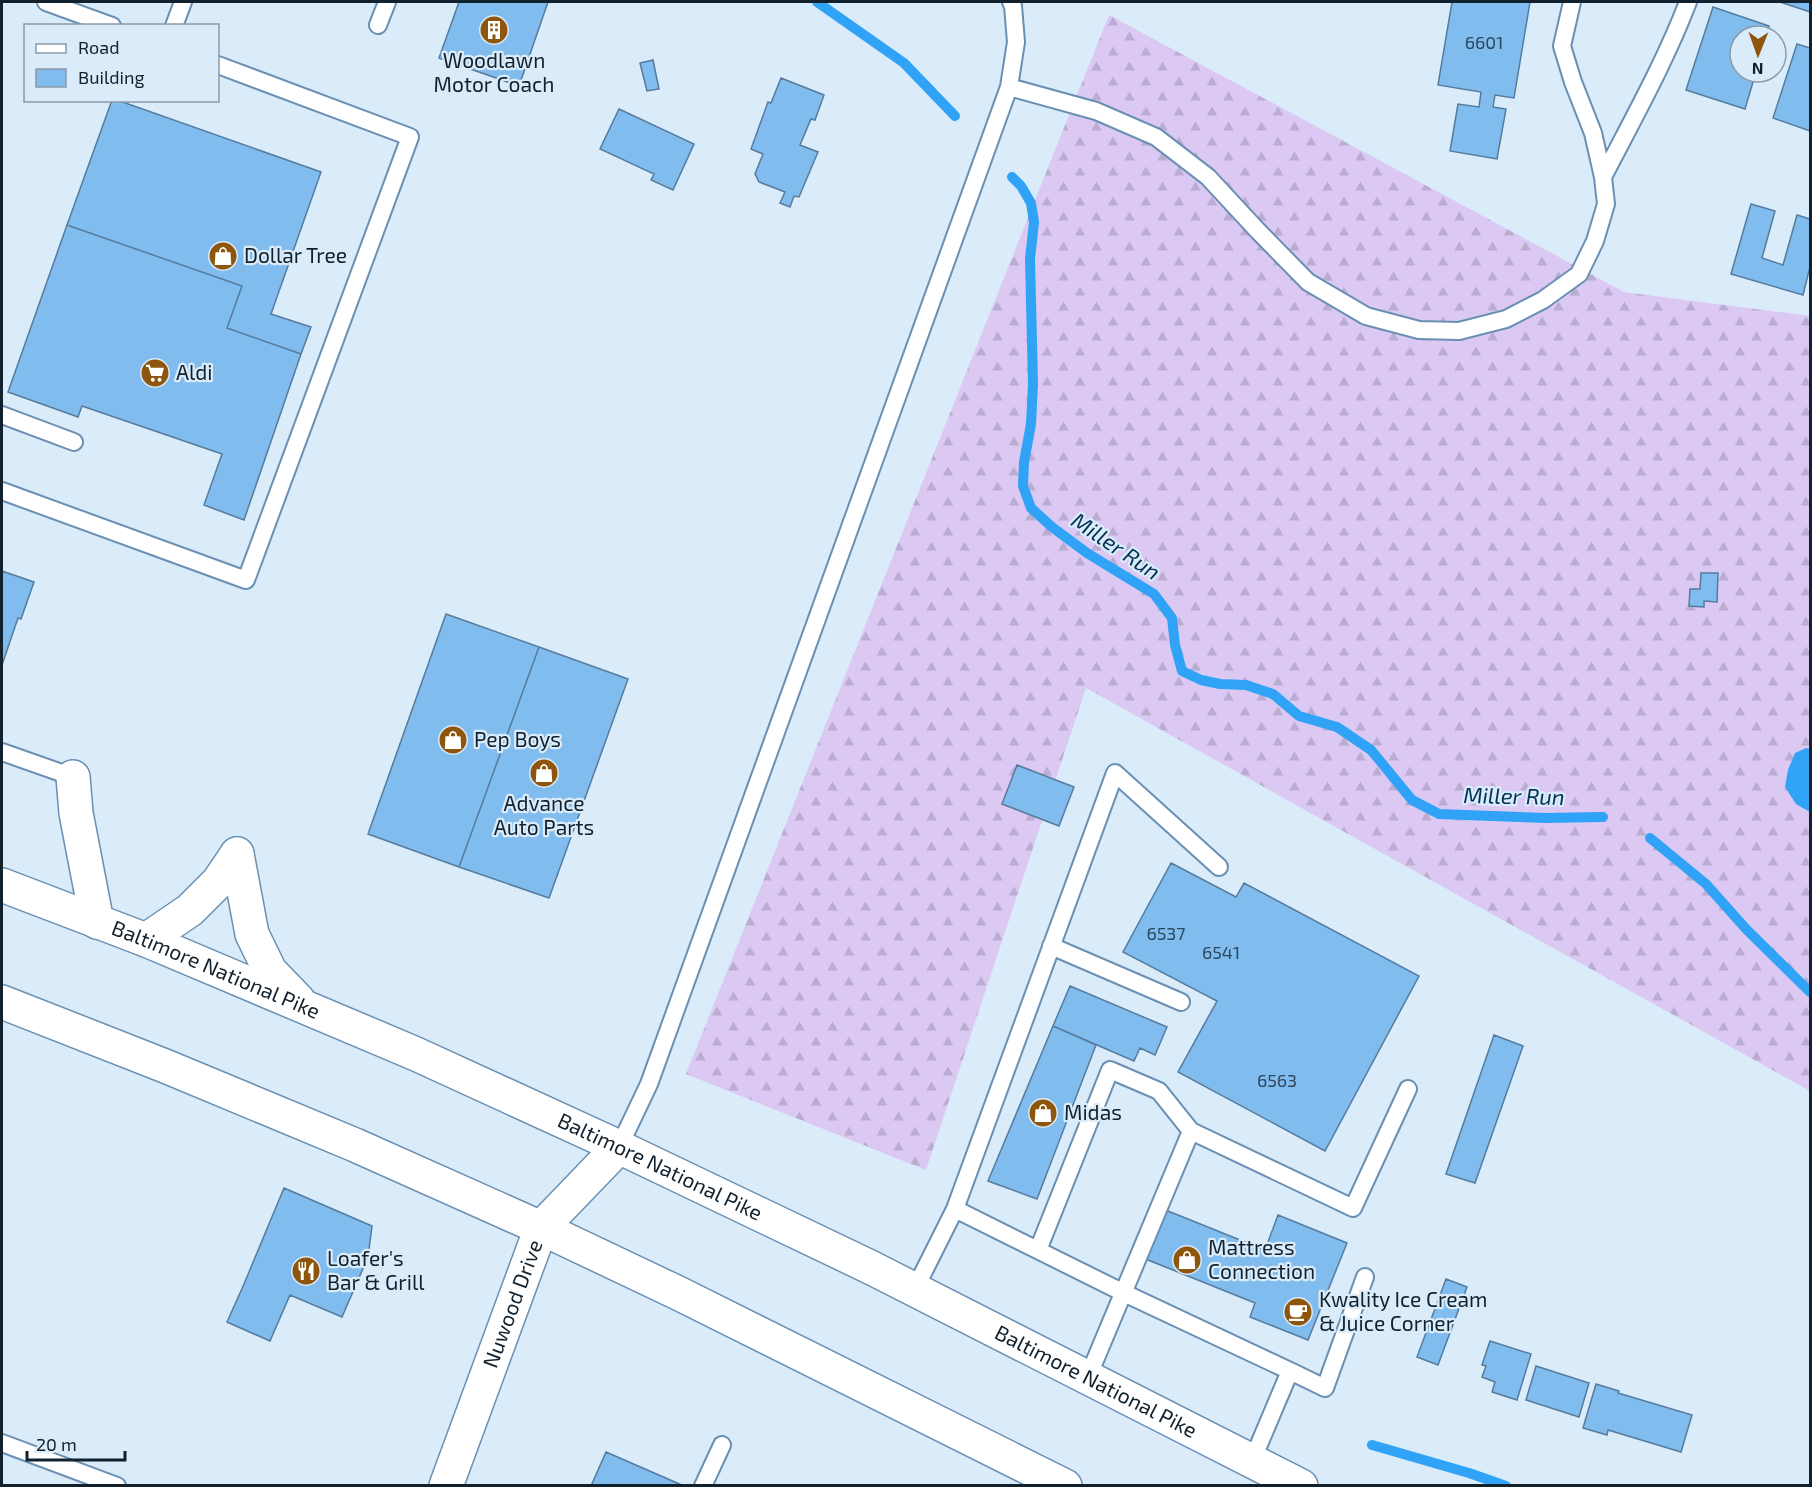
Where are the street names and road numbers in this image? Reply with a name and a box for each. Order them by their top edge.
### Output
street label: Baltimore National Pike [109,914,324,1023]
street label: Baltimore National Pike [554,1107,767,1225]
street label: Nuwood Drive [477,1236,547,1371]
street label: Baltimore National Pike [991,1319,1202,1442]

